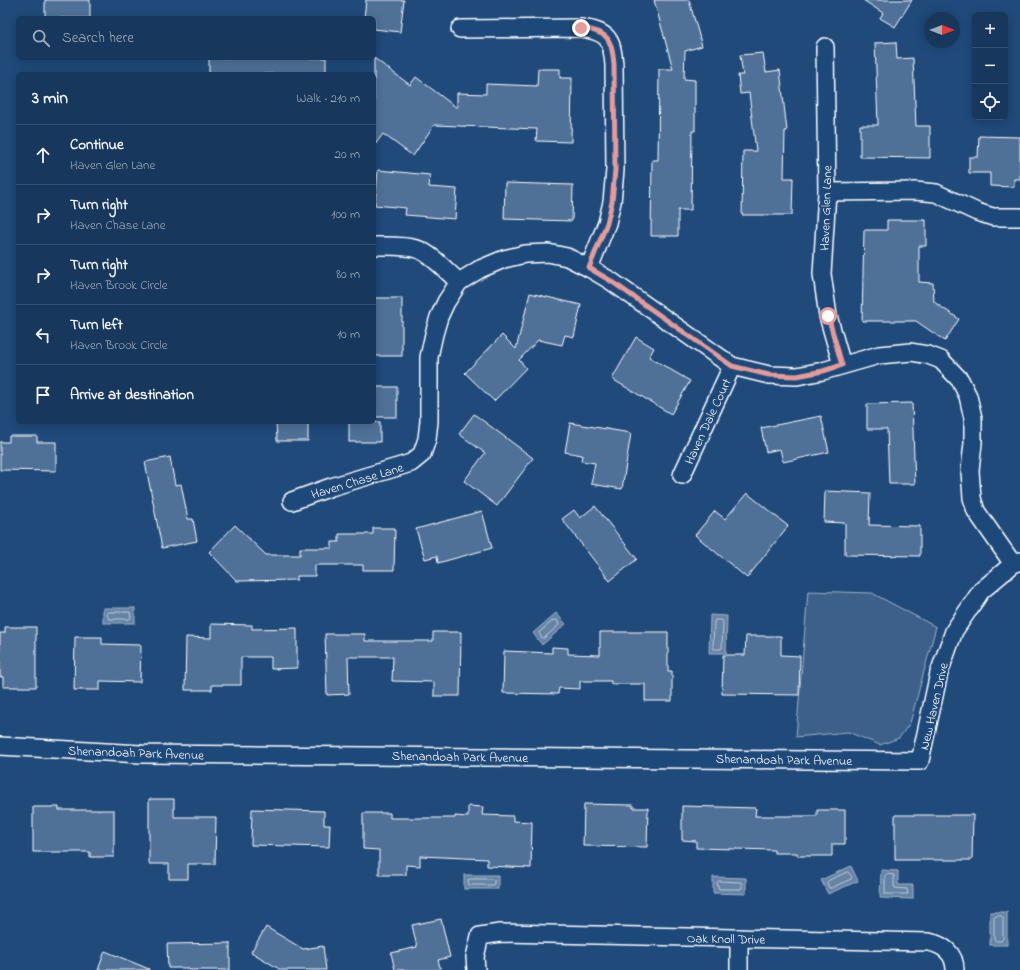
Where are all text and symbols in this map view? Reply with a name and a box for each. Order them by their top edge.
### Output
north arrow [924,12,960,48]
map controls [972,12,1008,120]
button: + [972,12,1008,48]
search box [16,16,376,60]
route end [572,19,590,37]
icon: search [30,27,52,49]
text: Search here [62,27,134,49]
button: − [972,48,1008,84]
button: locate [972,84,1008,120]
text: 3 min [32,86,68,111]
text: Walk · 210 m [296,89,360,108]
text: Continue [70,134,124,156]
icon: ahead [32,144,54,166]
text: 20 m [335,145,360,164]
text: Haven Glen Lane [70,156,155,175]
street label: Haven Glen Lane [816,165,837,251]
text: Turn right [70,194,128,216]
icon: right [32,204,54,226]
text: 100 m [331,205,360,224]
text: Haven Chase Lane [70,216,166,235]
text: Turn right [70,254,128,276]
icon: right [32,264,54,286]
text: 80 m [336,265,360,284]
text: Haven Brook Circle [70,276,168,295]
route start [819,307,837,325]
text: Turn left [70,314,123,336]
icon: left [32,324,54,346]
text: 10 m [337,325,360,344]
text: Haven Brook Circle [70,336,168,355]
street label: Haven Dale Court [680,375,737,468]
icon: arrive [32,384,54,406]
text: Arrive at destination [70,384,194,406]
street label: Haven Chase Lane [309,458,406,504]
street label: New Haven Drive [915,661,954,752]
street label: Shenandoah Park Avenue [68,742,205,765]
street label: Shenandoah Park Avenue [392,747,528,768]
street label: Shenandoah Park Avenue [716,750,852,771]
street label: Oak Knoll Drive [687,929,765,950]

